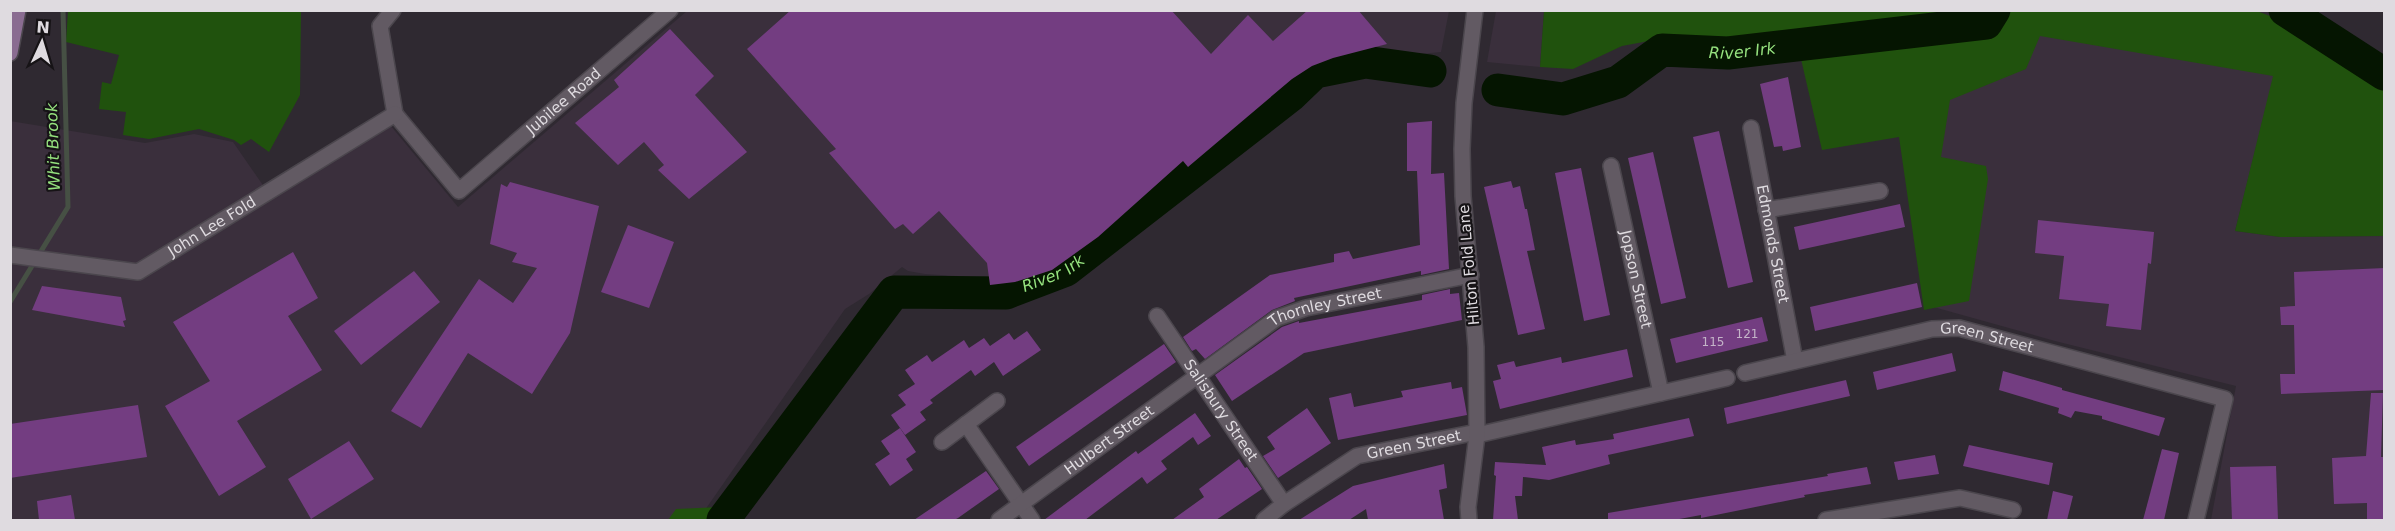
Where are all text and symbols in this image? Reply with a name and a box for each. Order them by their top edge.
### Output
north arrow [12,12,72,72]
text: N [36,18,50,37]
water label: River Irk [1708,38,1777,63]
street label: Jubilee Road [522,64,605,139]
water label: Whit Brook [42,102,64,191]
street label: Edmonds Street [1753,183,1793,305]
street label: John Lee Fold [164,193,259,261]
street label: Hilton Fold Lane [1455,204,1483,326]
street label: Jopson Street [1616,227,1656,330]
water label: River Irk [1019,250,1088,296]
street label: Thornley Street [1264,284,1383,331]
street label: Green Street [1940,319,2036,357]
house number: 121 [1736,327,1758,341]
house number: 115 [1702,335,1724,349]
street label: Salisbury Street [1180,356,1262,465]
street label: Hulbert Street [1061,401,1157,479]
street label: Green Street [1365,426,1463,463]

